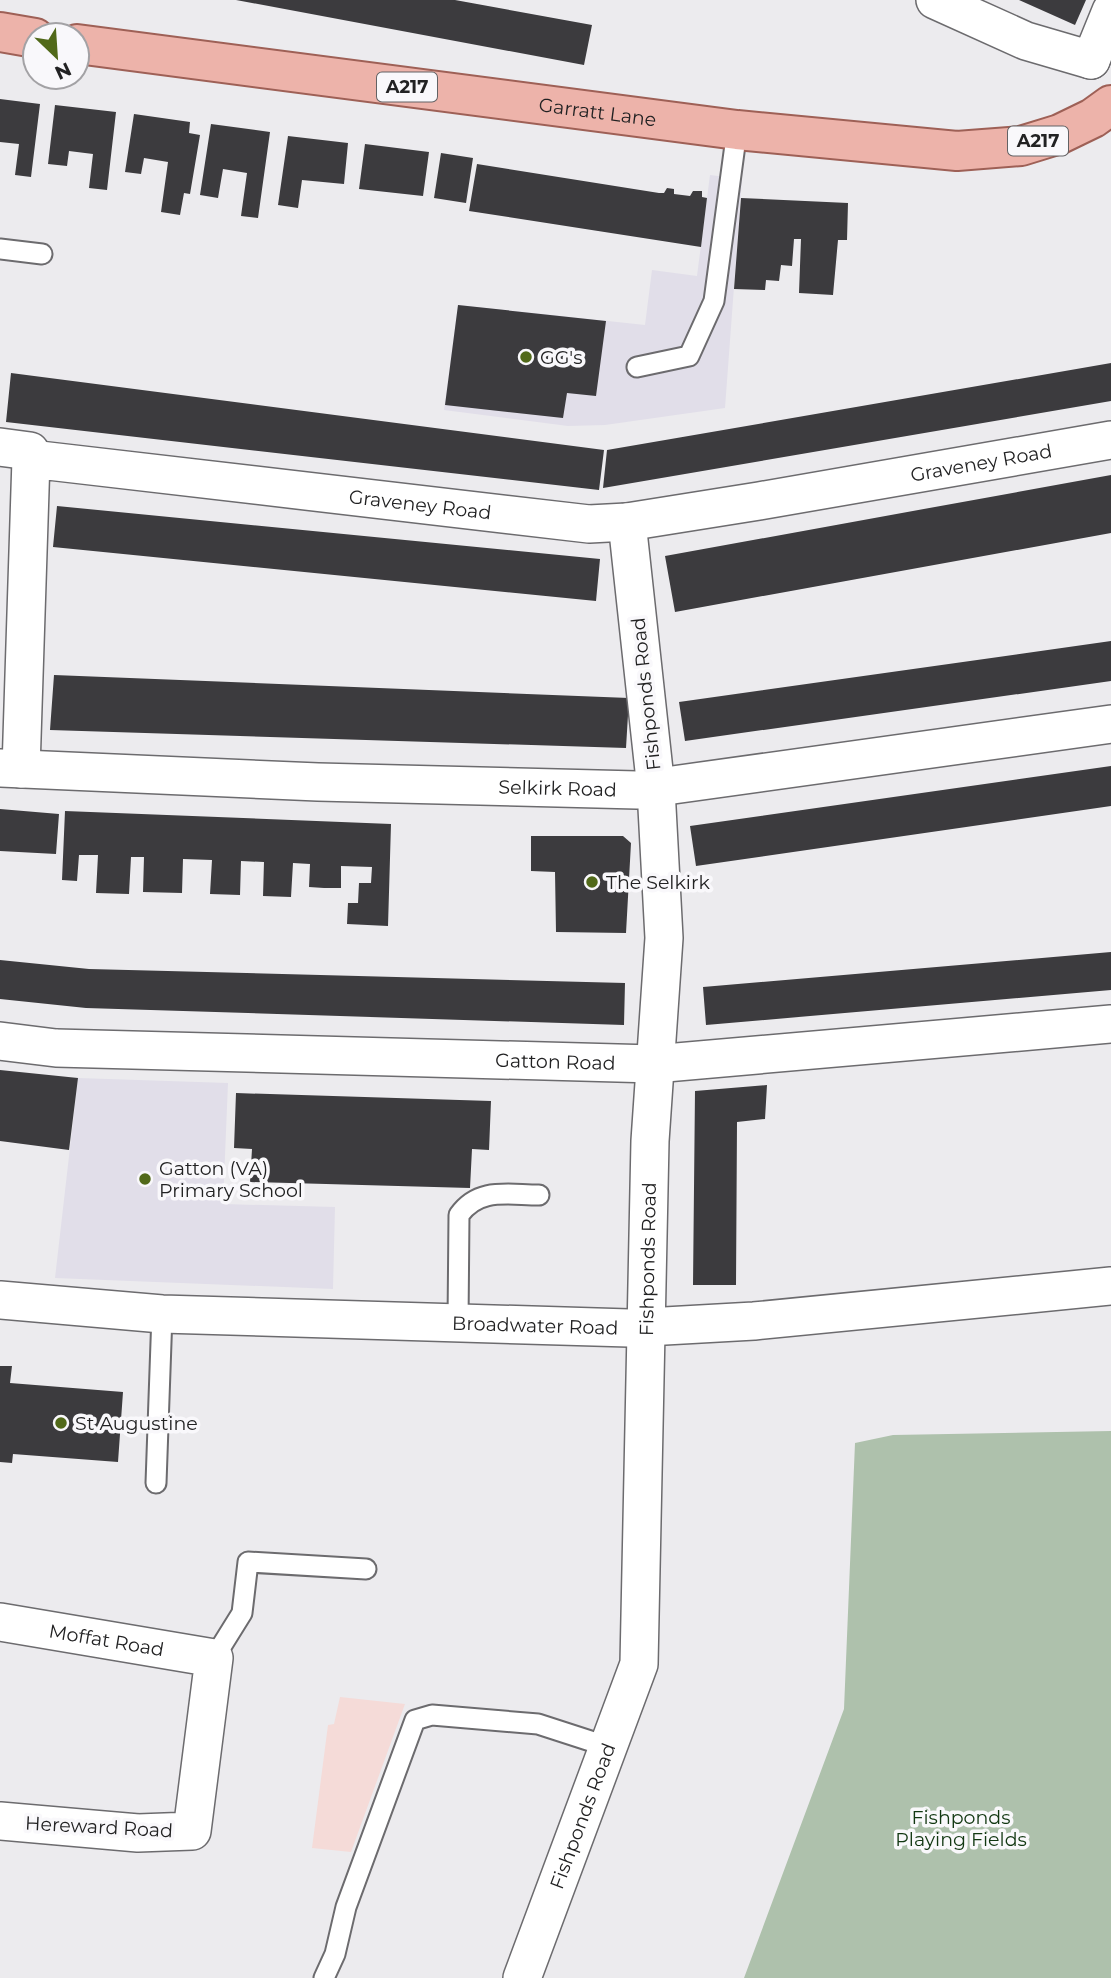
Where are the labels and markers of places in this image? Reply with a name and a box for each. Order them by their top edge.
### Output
place label: GG's [540,346,582,369]
marker: GG's [518,349,534,365]
place label: The Selkirk [606,871,710,894]
marker: The Selkirk [584,874,600,890]
place label: Gatton (VA) Primary School [159,1157,303,1202]
marker: Gatton (VA) Primary School [137,1171,153,1187]
place label: St Augustine [75,1412,198,1435]
marker: St Augustine [53,1415,69,1431]

